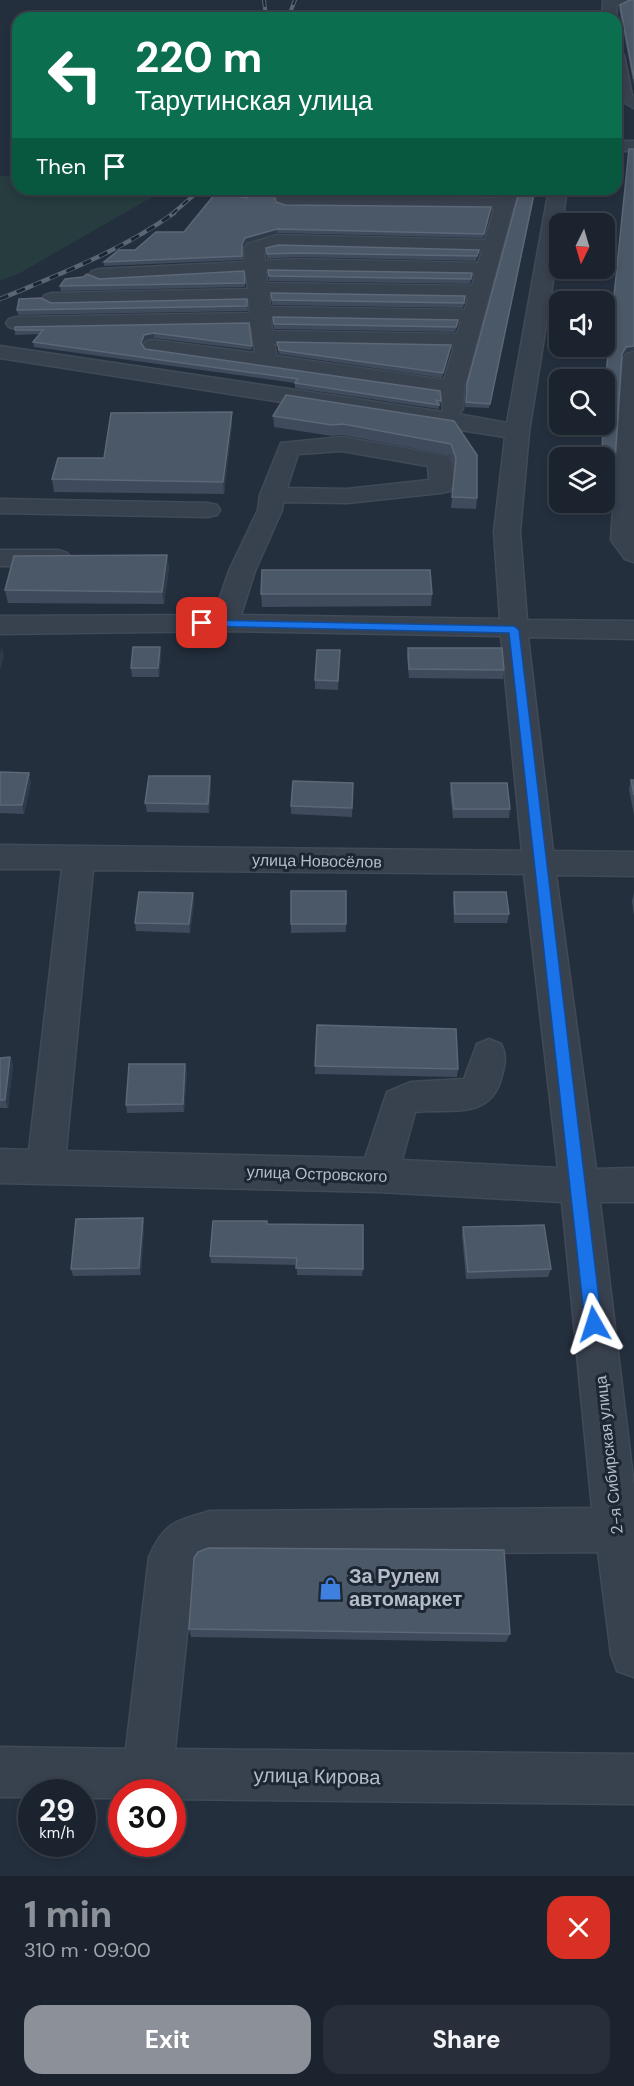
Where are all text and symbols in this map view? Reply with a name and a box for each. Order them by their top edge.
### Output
text: 220 m [135,30,262,85]
icon: left [36,36,114,114]
text: Тарутинская улица [135,83,373,118]
icon: arrive [98,150,131,183]
text: Then [36,152,86,181]
north arrow [549,213,615,279]
map controls [549,213,615,513]
button: sound [549,291,615,357]
button: search [549,369,615,435]
button: layers [549,447,615,513]
pin [176,597,227,648]
icon: arrive [185,606,218,639]
street label: улица Новосёлов [252,849,382,873]
street label: улица Островского [246,1161,388,1187]
position arrow [562,1292,626,1356]
street label: 2-я Сибирская улица [590,1375,628,1535]
place label: За Рулем автомаркет [349,1563,462,1612]
shop icon: За Рулем автомаркет [318,1575,344,1601]
street label: улица Кирова [253,1762,382,1790]
speed limit sign: 30 [108,1779,186,1857]
text: 29 [39,1791,75,1830]
text: km/h [39,1823,75,1843]
text: 1 min [24,1891,112,1938]
button: close [547,1896,610,1959]
text: 310 m · 09:00 [24,1937,151,1963]
button: Exit [24,2005,311,2074]
button: Share [323,2005,610,2074]

